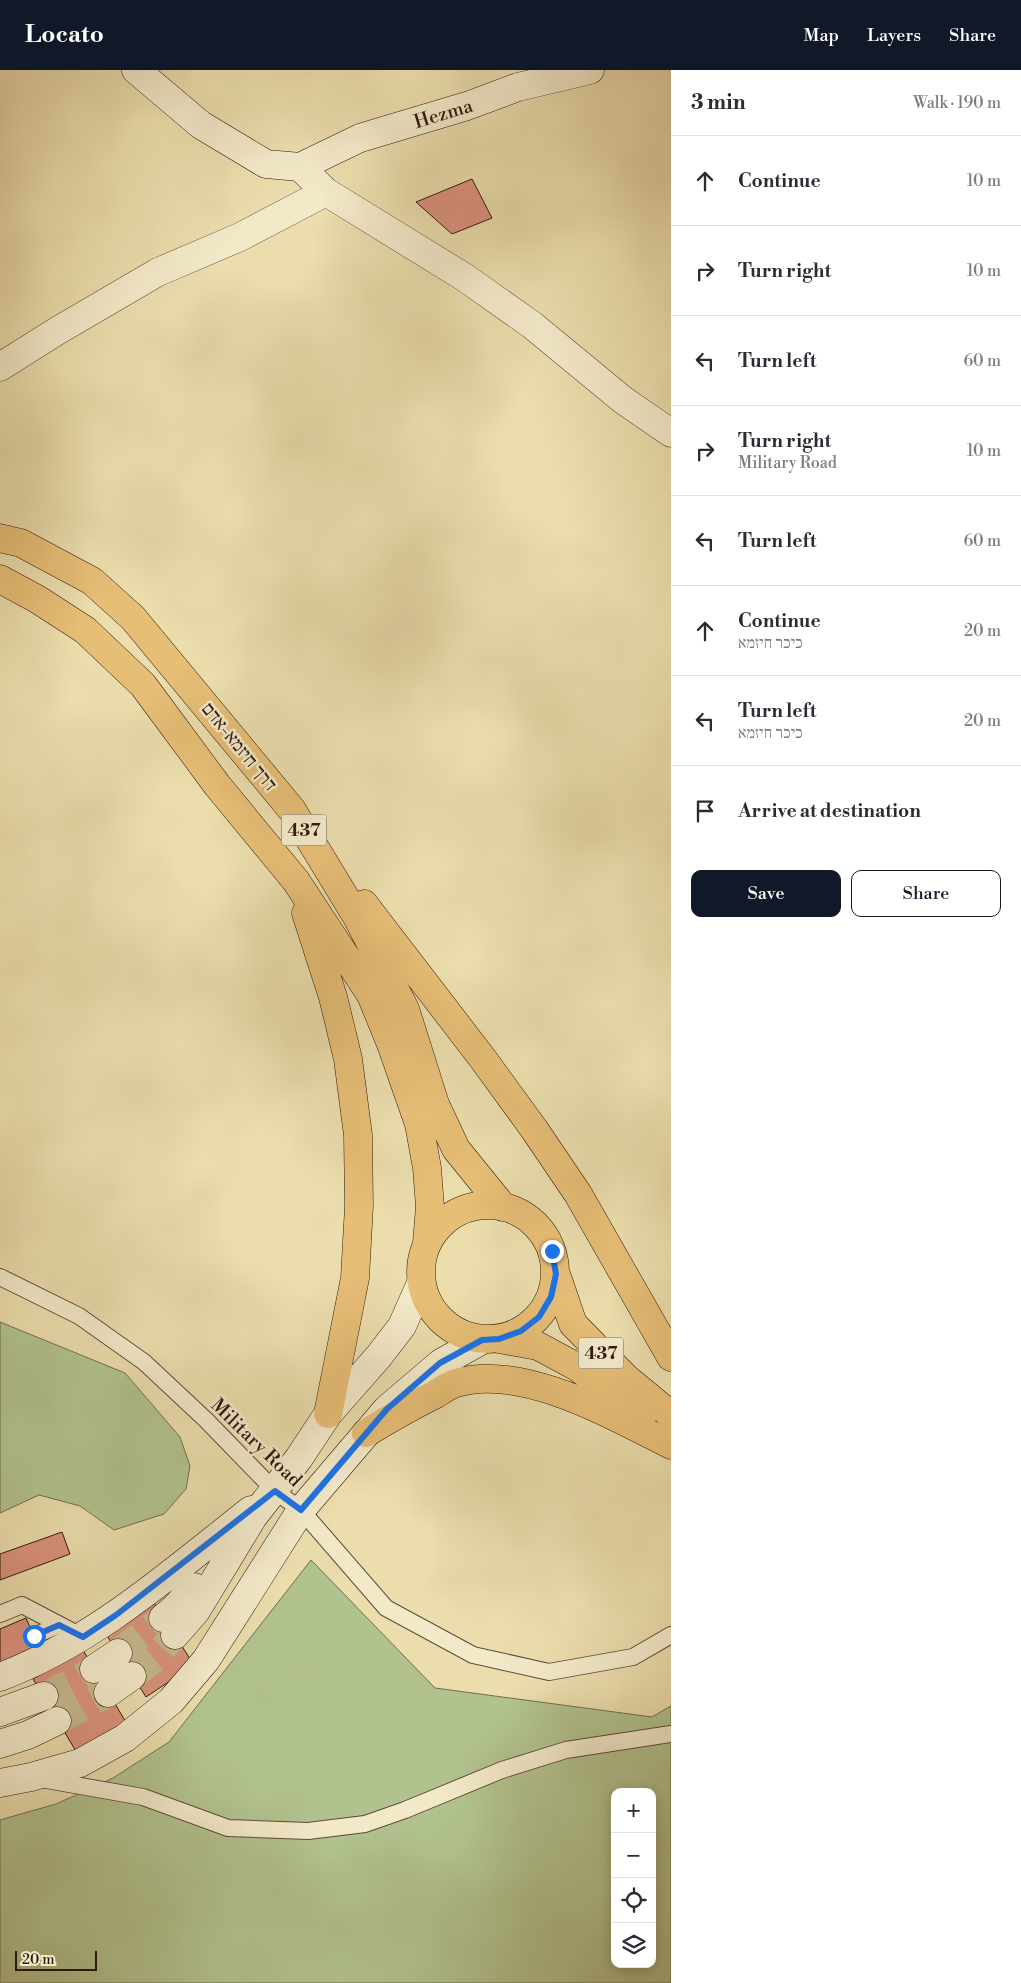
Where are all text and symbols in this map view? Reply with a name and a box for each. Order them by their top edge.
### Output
text: Locato [25,20,104,50]
text: Map [804,24,839,47]
text: Layers [867,24,921,47]
text: Share [949,24,996,47]
text: 3 min [691,90,746,116]
text: Walk · 190 m [913,93,1001,113]
street label: Hezma [411,94,476,134]
icon: ahead [691,167,719,195]
text: Continue [738,169,821,193]
text: 10 m [967,171,1001,191]
icon: right [691,257,719,285]
text: Turn right [738,259,831,283]
text: 10 m [967,261,1001,281]
icon: left [691,347,719,375]
text: Turn left [738,349,817,373]
text: 60 m [963,351,1001,371]
text: Turn right [738,429,831,453]
icon: right [691,437,719,465]
text: 10 m [967,441,1001,461]
text: Military Road [738,453,837,473]
icon: left [691,527,719,555]
text: Turn left [738,529,817,553]
text: 60 m [963,531,1001,551]
text: Continue [738,609,821,633]
icon: ahead [691,617,719,645]
text: 20 m [964,621,1001,641]
text: כיכר חיזמא [738,633,803,653]
street label: דרך חיזמא-אדם [196,697,282,796]
text: Turn left [738,699,817,723]
icon: left [691,707,719,735]
text: 20 m [964,711,1001,731]
text: כיכר חיזמא [738,723,803,743]
icon: arrive [691,797,719,825]
text: Arrive at destination [738,799,921,823]
road number: 437 [282,814,326,846]
button: Save [691,870,841,917]
button: Share [851,870,1001,917]
route end [541,1240,564,1263]
road number: 437 [578,1338,624,1369]
street label: Military Road [206,1393,307,1492]
route start [23,1625,46,1648]
map controls [611,1788,656,1968]
button: + [611,1788,656,1833]
button: − [611,1833,656,1878]
button: locate [611,1878,656,1923]
button: layers [611,1923,656,1968]
scale bar [15,1948,98,1971]
text: 20 m [22,1951,54,1969]

